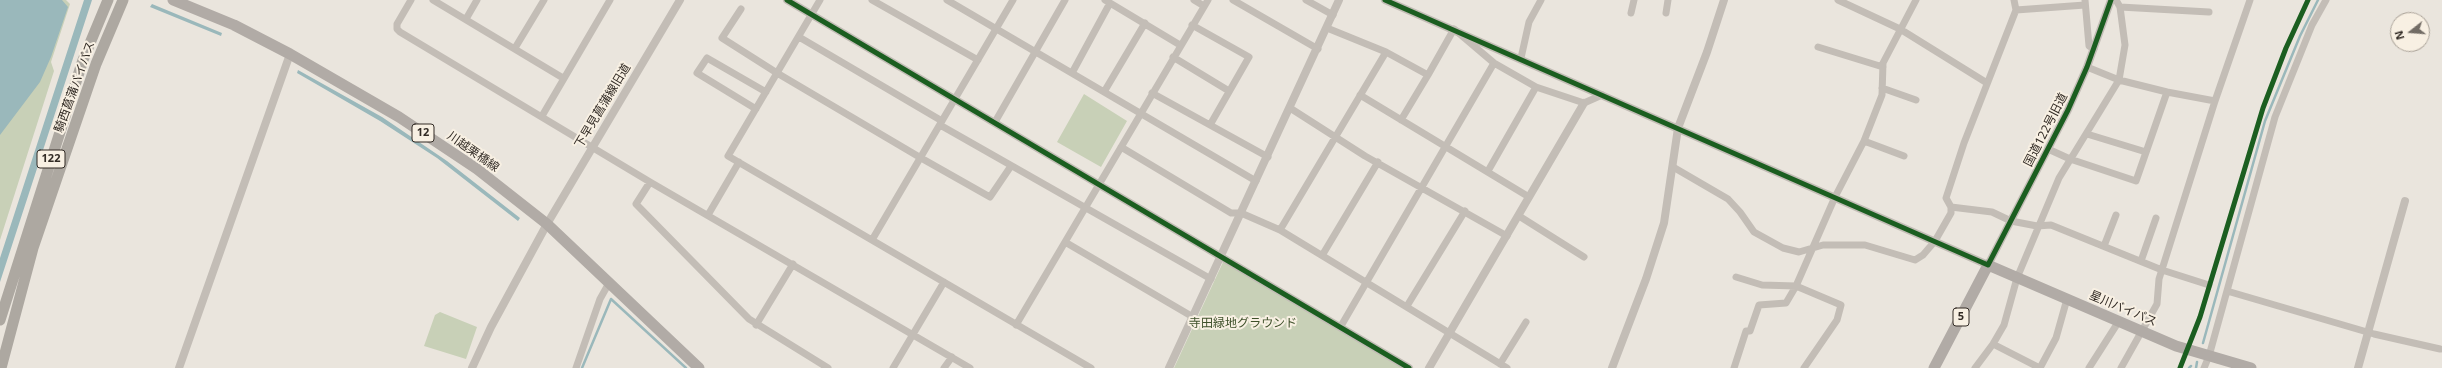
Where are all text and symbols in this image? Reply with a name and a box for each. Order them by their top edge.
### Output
north arrow [2390,12,2430,52]
text: N [2391,29,2407,42]
street label: 騎西菖蒲バイパス [52,39,98,135]
street label: 下早見菖蒲線旧道 [572,61,634,151]
street label: 国道122号旧道 [2021,91,2071,169]
road number: 12 [412,124,434,142]
street label: 川越栗橋線 [444,129,502,175]
road number: 122 [37,150,65,168]
street label: 星川バイパス [2087,288,2159,330]
road number: 5 [1953,308,1969,326]
park label: 寺田緑地グラウンド [1189,317,1297,331]

